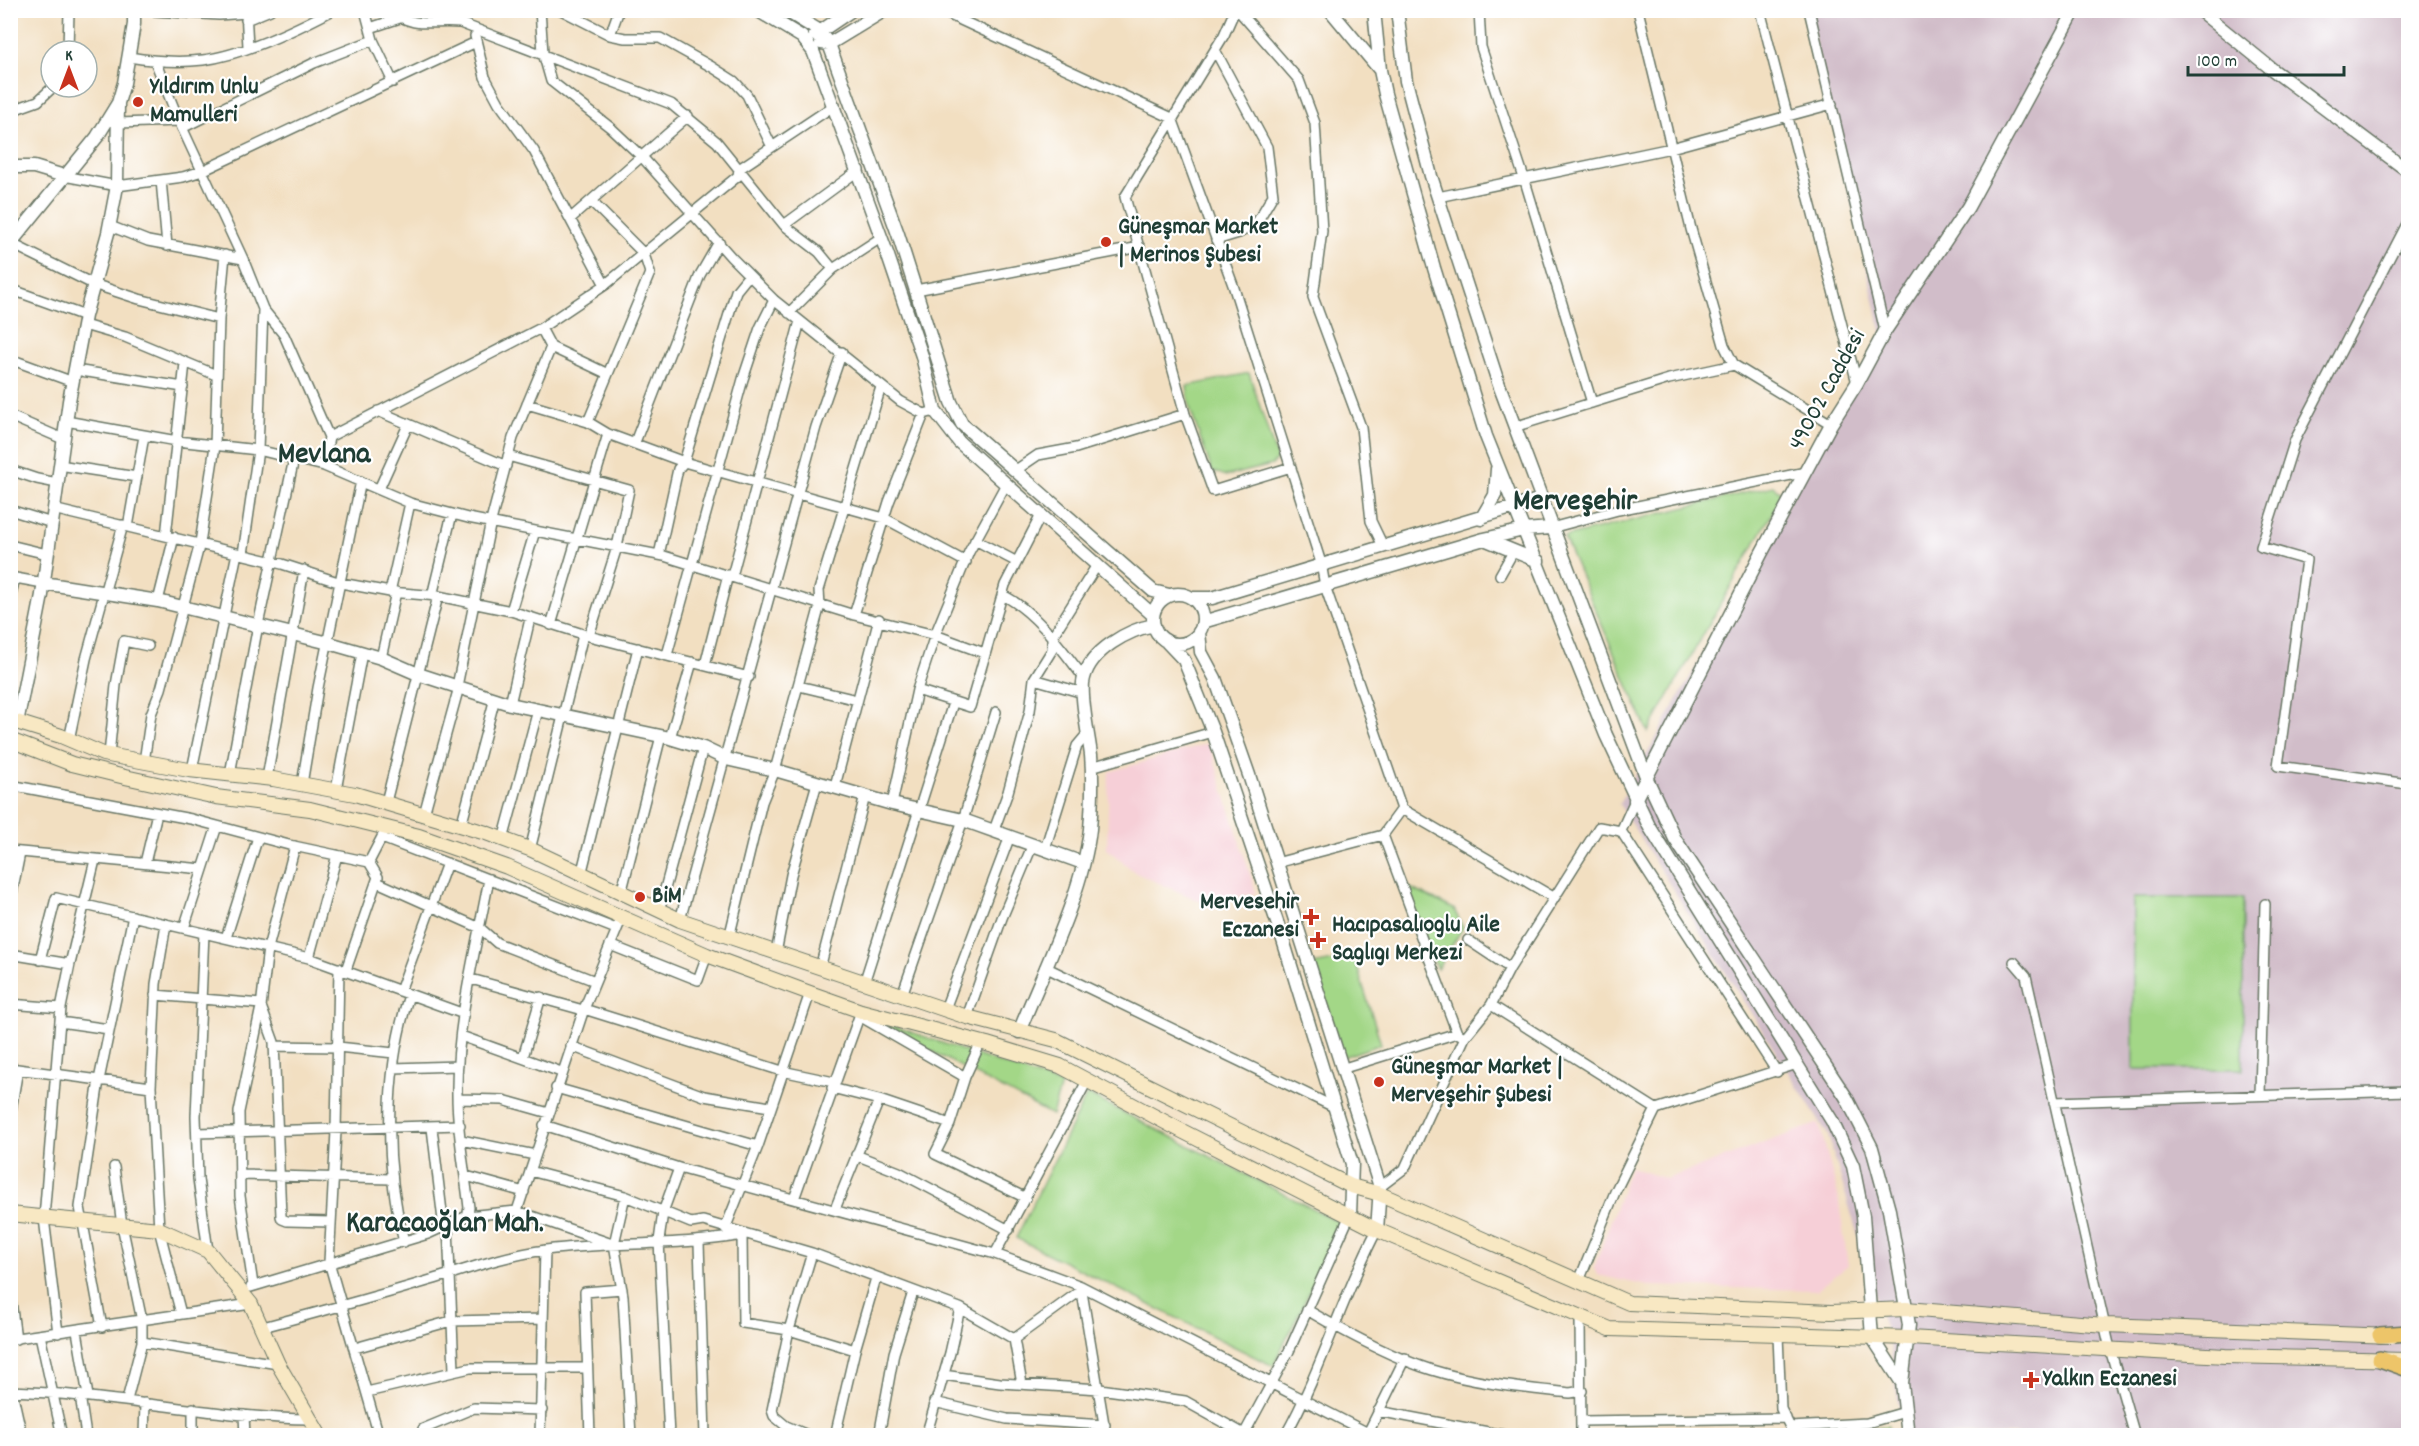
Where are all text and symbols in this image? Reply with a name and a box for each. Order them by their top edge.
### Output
north arrow [39,39,99,99]
scale bar [2188,39,2344,77]
text: K [65,45,73,68]
text: 100 m [2197,50,2237,75]
place label: Yıldırım Unlu Mamulleri [149,71,259,133]
marker: Yıldırım Unlu Mamulleri [131,95,145,109]
place label: Güneşmar Market | Merinos Şubesi [1118,211,1278,273]
marker: Güneşmar Market | Merinos Şubesi [1099,235,1113,249]
street label: 49002 Caddesi [1781,323,1875,457]
district label: Mevlana [278,435,371,478]
district label: Merveşehir [1513,482,1638,525]
place label: BiM [652,880,682,914]
place label: Mervesehir Eczanesi [1200,886,1300,948]
marker: BiM [633,890,647,904]
place label: Hacıpasalıoglu Aile Saglıgı Merkezi [1332,909,1500,971]
marker: Mervesehir Eczanesi [1304,910,1318,924]
marker: Hacıpasalıoglu Aile Saglıgı Merkezi [1309,931,1327,949]
place label: Güneşmar Market | Merveşehir Şubesi [1391,1051,1563,1113]
marker: Güneşmar Market | Merveşehir Şubesi [1372,1075,1386,1089]
district label: Karacaoğlan Mah. [346,1204,544,1247]
place label: Yalkın Eczanesi [2042,1363,2177,1397]
marker: Yalkın Eczanesi [2024,1373,2038,1387]

